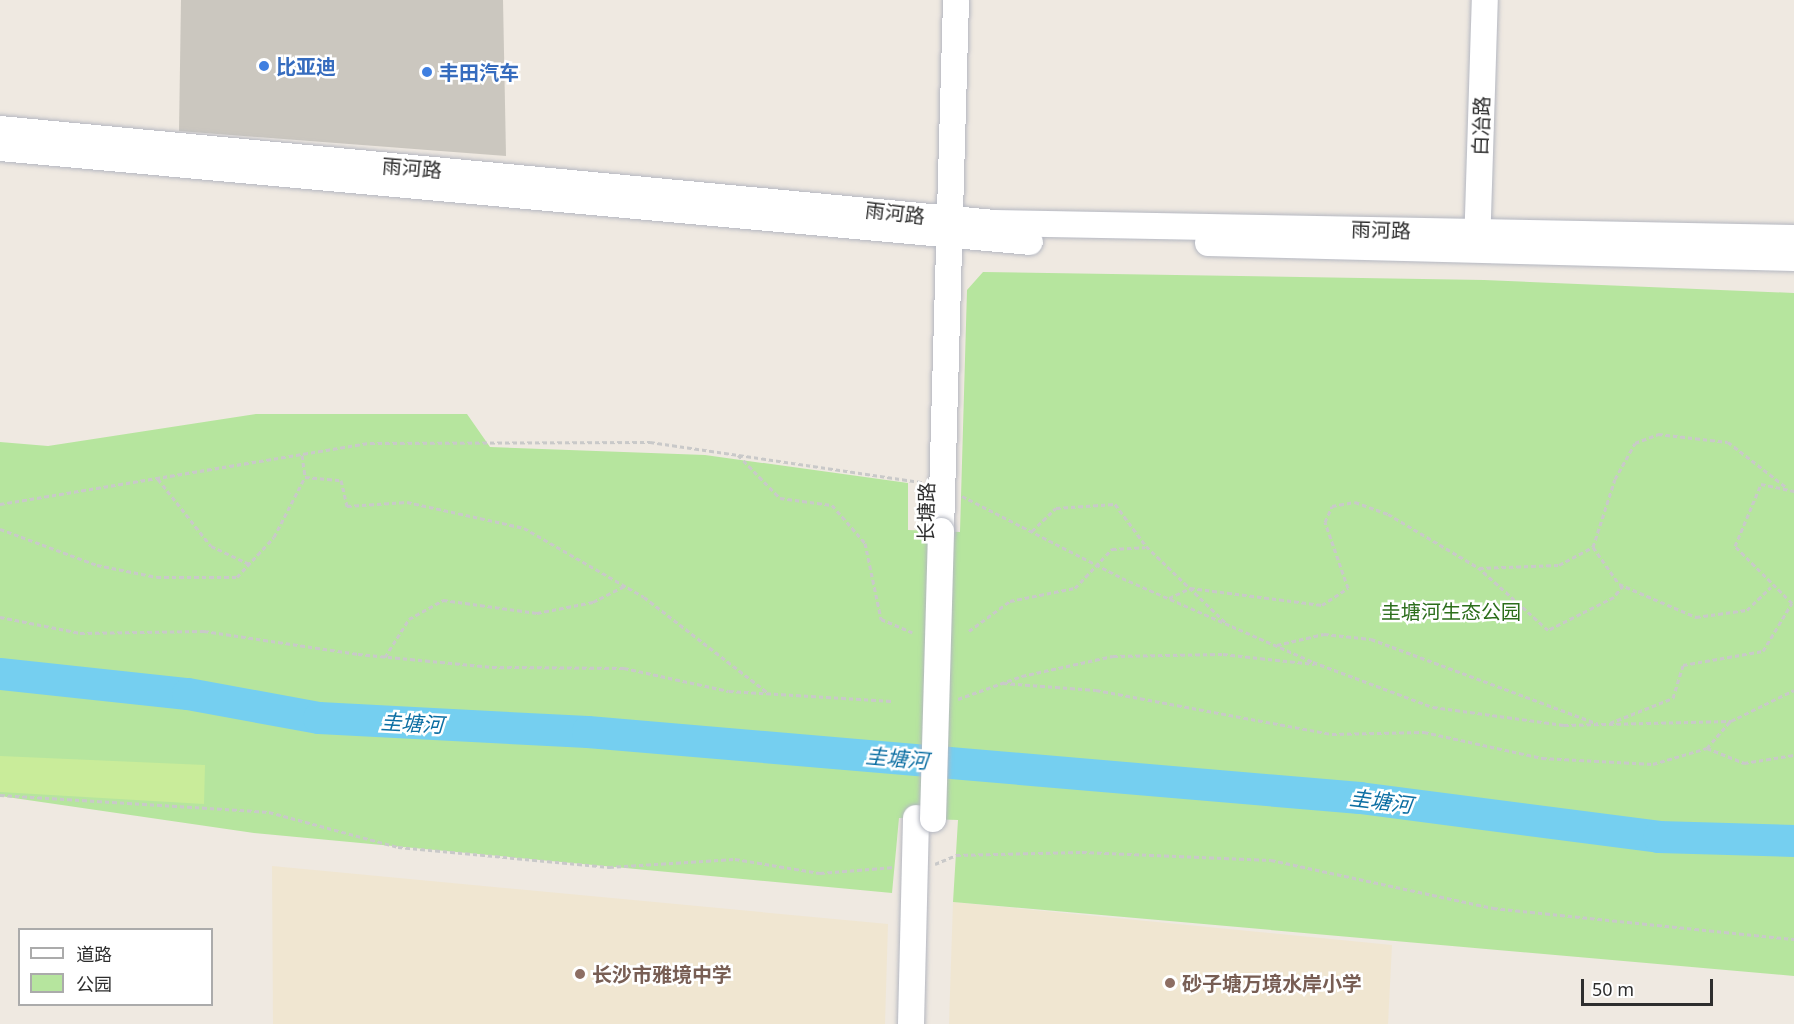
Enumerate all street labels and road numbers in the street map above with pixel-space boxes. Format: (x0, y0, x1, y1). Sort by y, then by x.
street label: 白冶路 (1468, 96, 1494, 156)
street label: 雨河路 (381, 153, 443, 183)
street label: 雨河路 (864, 197, 926, 229)
street label: 雨河路 (1351, 217, 1411, 243)
street label: 长塘路 (913, 482, 939, 542)

